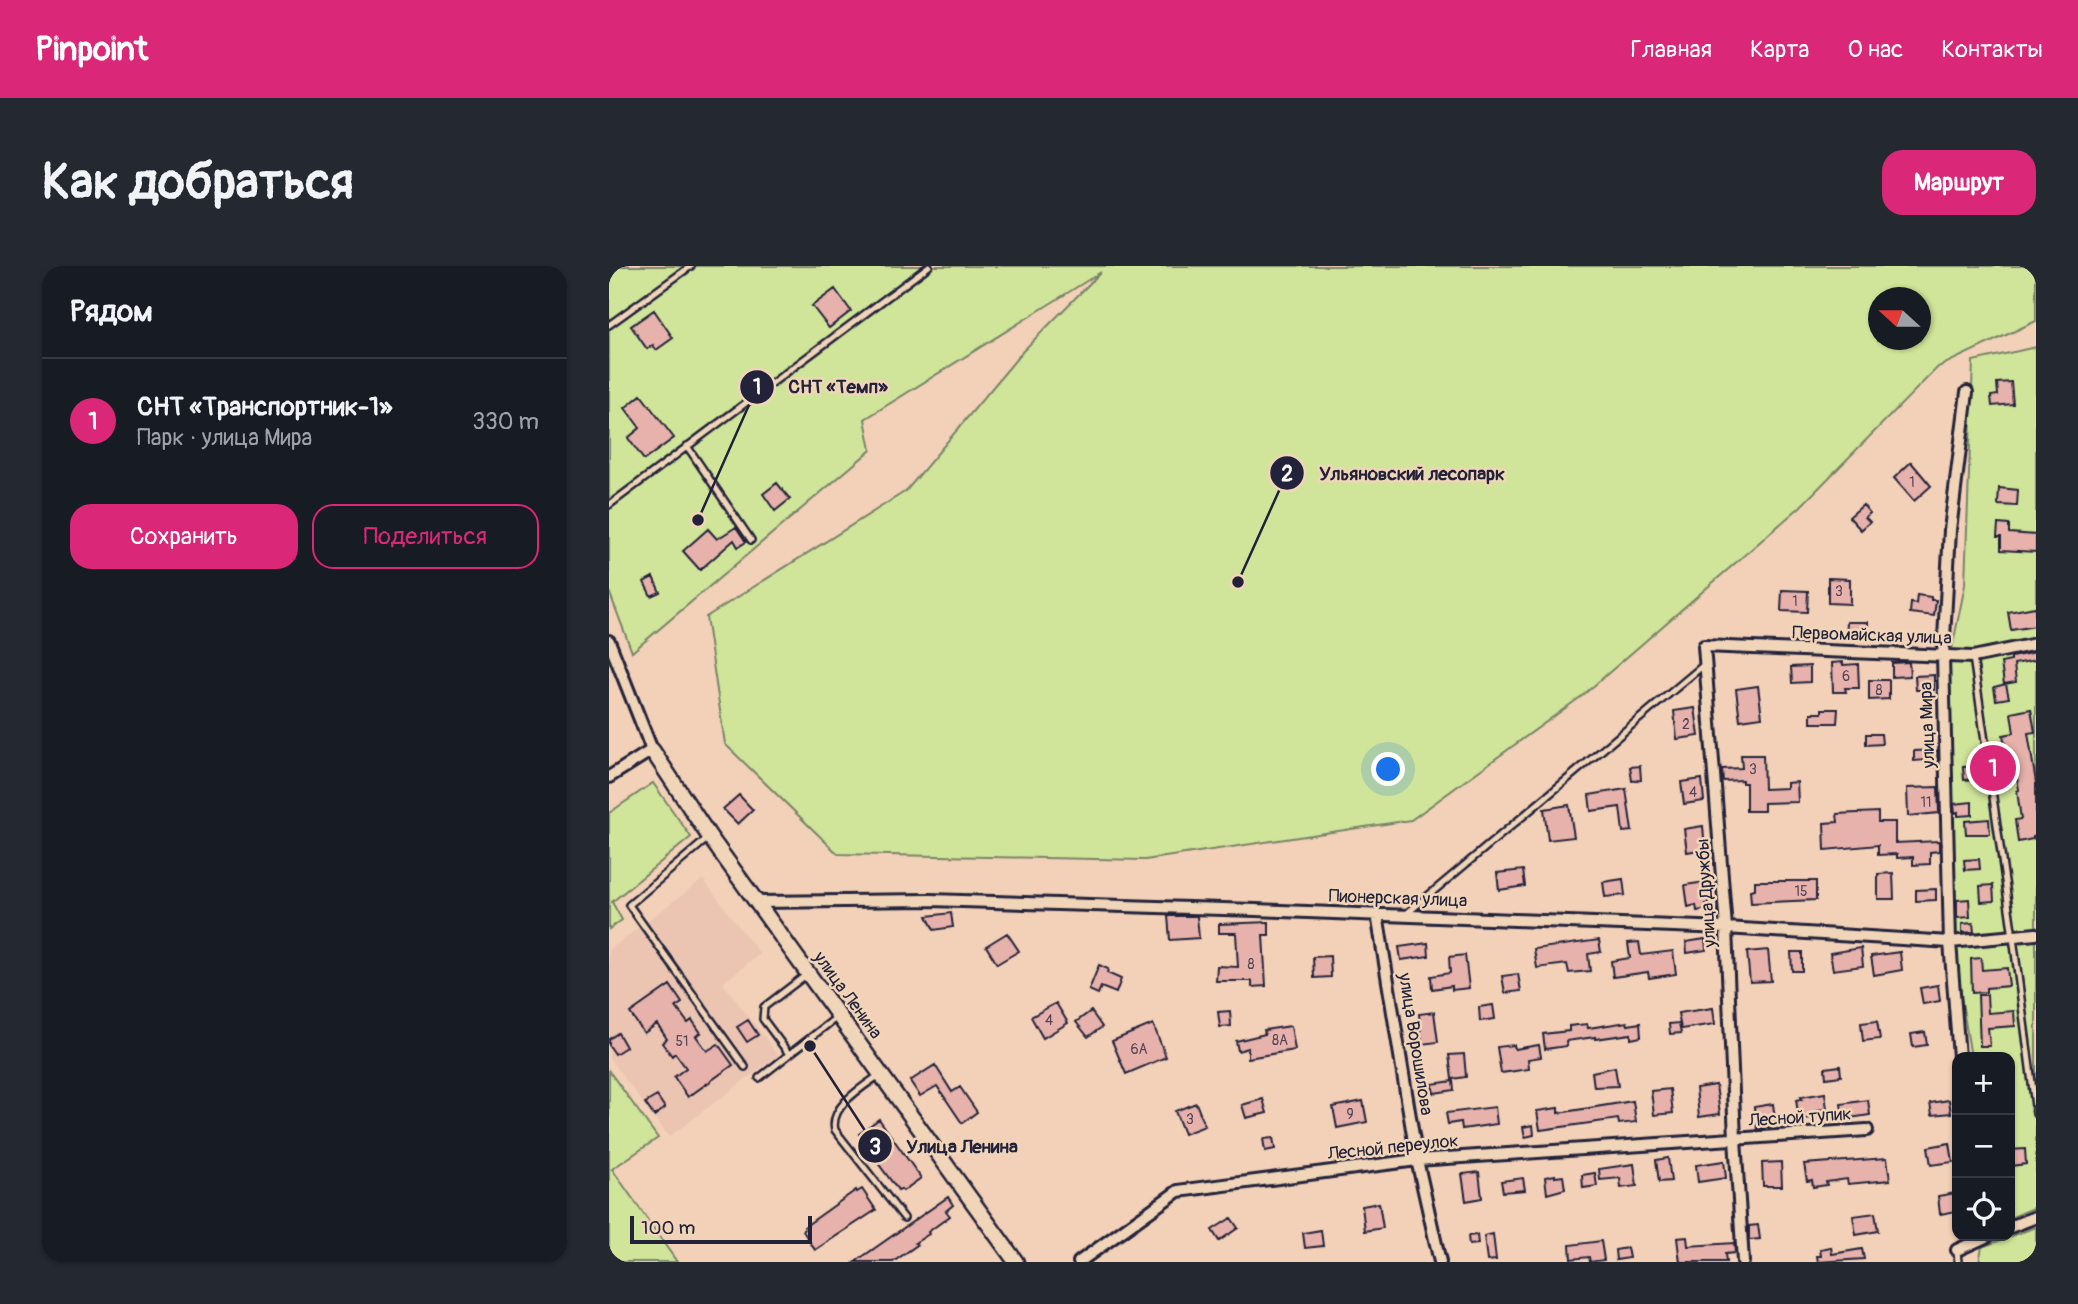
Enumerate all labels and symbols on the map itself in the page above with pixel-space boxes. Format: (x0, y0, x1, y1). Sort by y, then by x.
north arrow (1868, 287, 1931, 350)
callout: СНТ «Темп» (739, 367, 902, 407)
text: 1 (753, 374, 761, 401)
text: СНТ «Темп» (788, 375, 888, 399)
callout: Ульяновский лесопарк (1270, 453, 1519, 493)
text: 2 (1281, 461, 1293, 488)
text: Ульяновский лесопарк (1319, 462, 1505, 486)
house number: 1 (1909, 474, 1915, 491)
house number: 3 (1835, 583, 1843, 600)
house number: 1 (1792, 593, 1798, 610)
street label: Первомайская улица (1792, 621, 1952, 650)
house number: 6 (1842, 668, 1850, 685)
street label: улица Мира (1914, 681, 1941, 770)
house number: 8 (1875, 682, 1883, 699)
house number: 2 (1682, 716, 1690, 733)
pin: 1 (1970, 742, 2016, 794)
your location (1371, 752, 1405, 786)
house number: 3 (1749, 761, 1757, 778)
house number: 4 (1689, 784, 1697, 801)
house number: 11 (1921, 794, 1931, 811)
street label: улица Дружбы (1691, 838, 1722, 949)
house number: 15 (1794, 883, 1808, 900)
street label: Пионерская улица (1328, 885, 1468, 912)
street label: улица Ленина (808, 946, 887, 1044)
house number: 8 (1247, 956, 1255, 973)
street label: улица Ворошилова (1393, 970, 1438, 1117)
house number: 4 (1045, 1012, 1053, 1029)
house number: 8А (1272, 1032, 1288, 1049)
house number: 51 (675, 1033, 689, 1050)
house number: 6А (1130, 1041, 1148, 1058)
street label: Лесной тупик (1747, 1102, 1852, 1133)
house number: 9 (1346, 1106, 1354, 1123)
house number: 3 (1186, 1111, 1194, 1128)
callout: Улица Ленина (857, 1126, 1032, 1166)
street label: Лесной переулок (1325, 1129, 1460, 1166)
text: 3 (869, 1134, 881, 1161)
text: Улица Ленина (906, 1135, 1018, 1159)
scale bar (630, 1213, 812, 1245)

